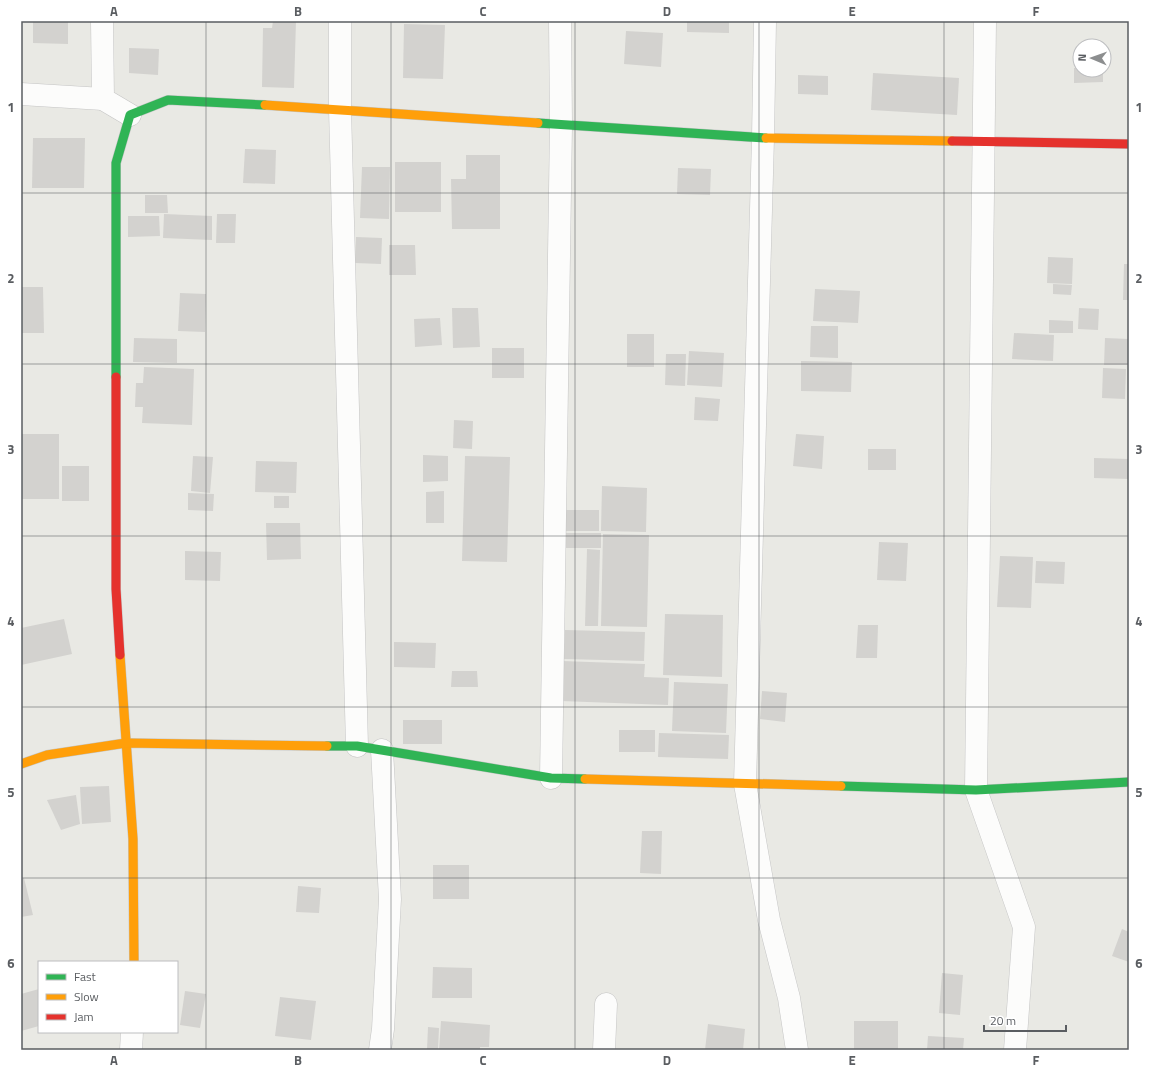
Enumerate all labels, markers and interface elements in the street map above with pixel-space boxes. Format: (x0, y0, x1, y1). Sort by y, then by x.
text: A (110, 1, 118, 21)
text: B (294, 1, 302, 21)
text: C (479, 1, 487, 21)
text: D (663, 1, 671, 21)
text: E (848, 1, 856, 21)
text: F (1033, 1, 1040, 21)
north arrow (1072, 38, 1112, 78)
text: N (1074, 54, 1090, 62)
text: 1 (7, 97, 15, 117)
text: 1 (1135, 97, 1143, 117)
text: 2 (7, 268, 15, 288)
text: 2 (1135, 268, 1143, 288)
text: 3 (7, 439, 15, 459)
text: 3 (1135, 439, 1143, 459)
text: 4 (7, 611, 15, 631)
text: 4 (1135, 611, 1143, 631)
text: 5 (7, 782, 15, 802)
text: 5 (1135, 782, 1143, 802)
text: 6 (7, 953, 15, 973)
text: 6 (1135, 953, 1143, 973)
legend (38, 961, 178, 1033)
text: Fast (74, 967, 97, 986)
text: Slow (74, 987, 99, 1006)
text: Jam (74, 1007, 94, 1026)
scale bar (984, 1007, 1066, 1033)
text: 20 m (990, 1011, 1016, 1030)
text: A (110, 1050, 118, 1070)
text: B (294, 1050, 302, 1070)
text: C (479, 1050, 487, 1070)
text: D (663, 1050, 671, 1070)
text: E (848, 1050, 856, 1070)
text: F (1033, 1050, 1040, 1070)

